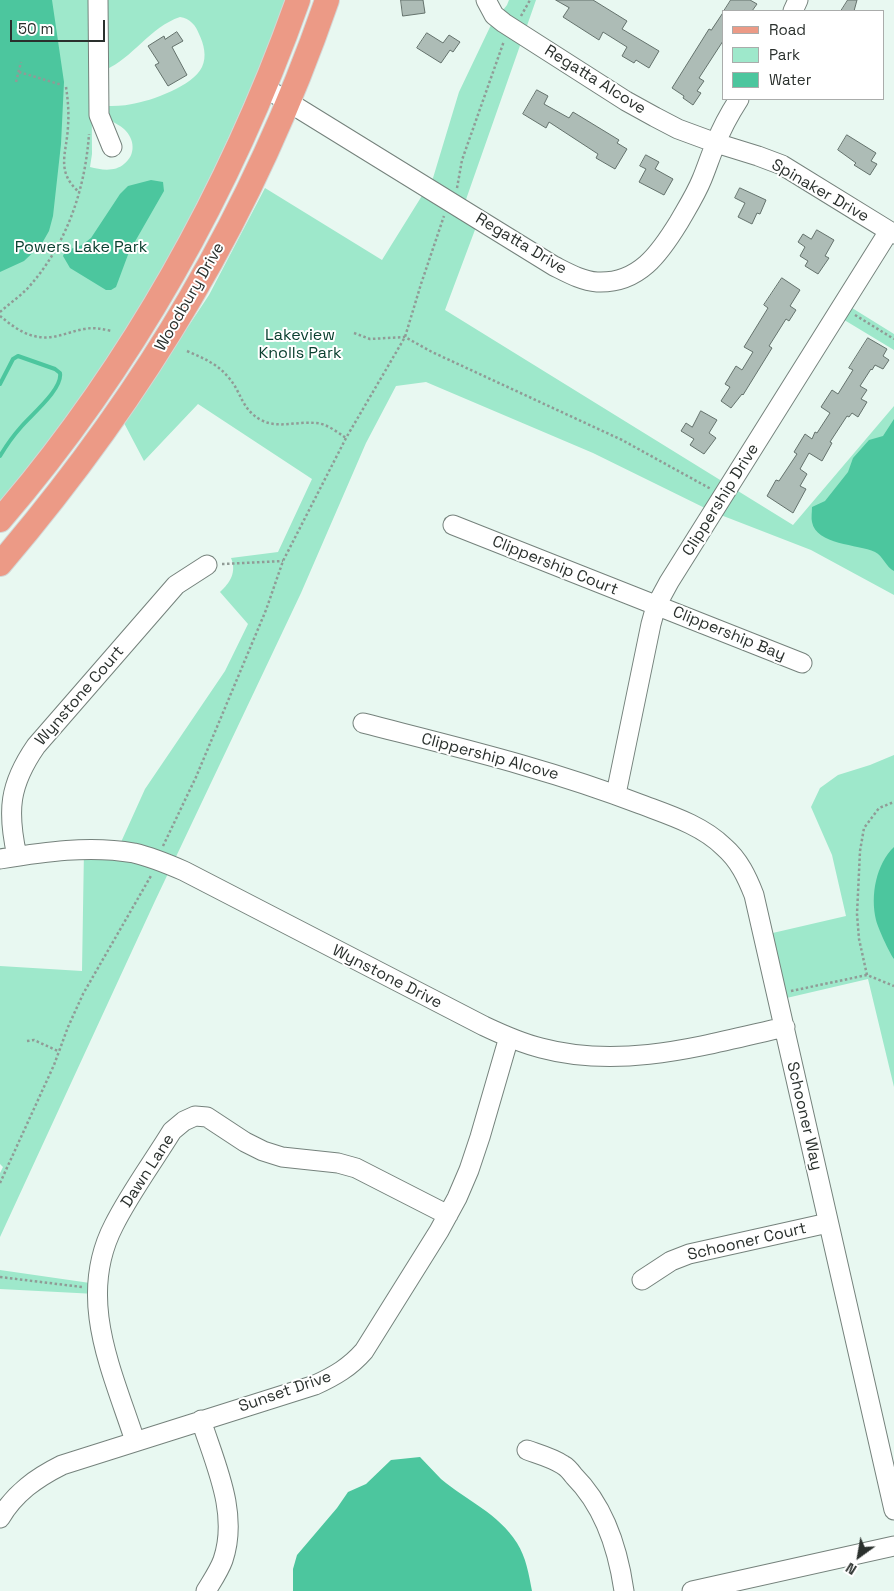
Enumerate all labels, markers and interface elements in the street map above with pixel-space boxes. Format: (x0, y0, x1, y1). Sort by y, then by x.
scale bar (12, 10, 108, 42)
legend (722, 10, 884, 100)
text: 50 m (18, 19, 53, 38)
text: Road (769, 20, 806, 39)
street label: Regatta Alcove (541, 41, 649, 119)
text: Park (769, 45, 800, 64)
text: Water (769, 70, 811, 89)
street label: Spinaker Drive (768, 155, 872, 227)
street label: Regatta Drive (472, 209, 570, 279)
park label: Powers Lake Park (15, 238, 147, 258)
street label: Woodbury Drive (151, 239, 229, 355)
park label: Lakeview Knolls Park (258, 326, 342, 364)
street label: Clippership Drive (679, 440, 763, 560)
street label: Clippership Court (489, 532, 621, 600)
street label: Clippership Bay (670, 603, 788, 665)
street label: Wynstone Court (32, 642, 128, 750)
street label: Clippership Alcove (419, 729, 561, 785)
street label: Wynstone Drive (329, 941, 445, 1013)
street label: Schooner Way (782, 1060, 826, 1172)
street label: Dawn Lane (117, 1131, 179, 1211)
street label: Schooner Court (686, 1219, 808, 1265)
street label: Sunset Drive (236, 1367, 334, 1417)
north arrow (834, 1531, 884, 1581)
text: N (842, 1559, 860, 1579)

